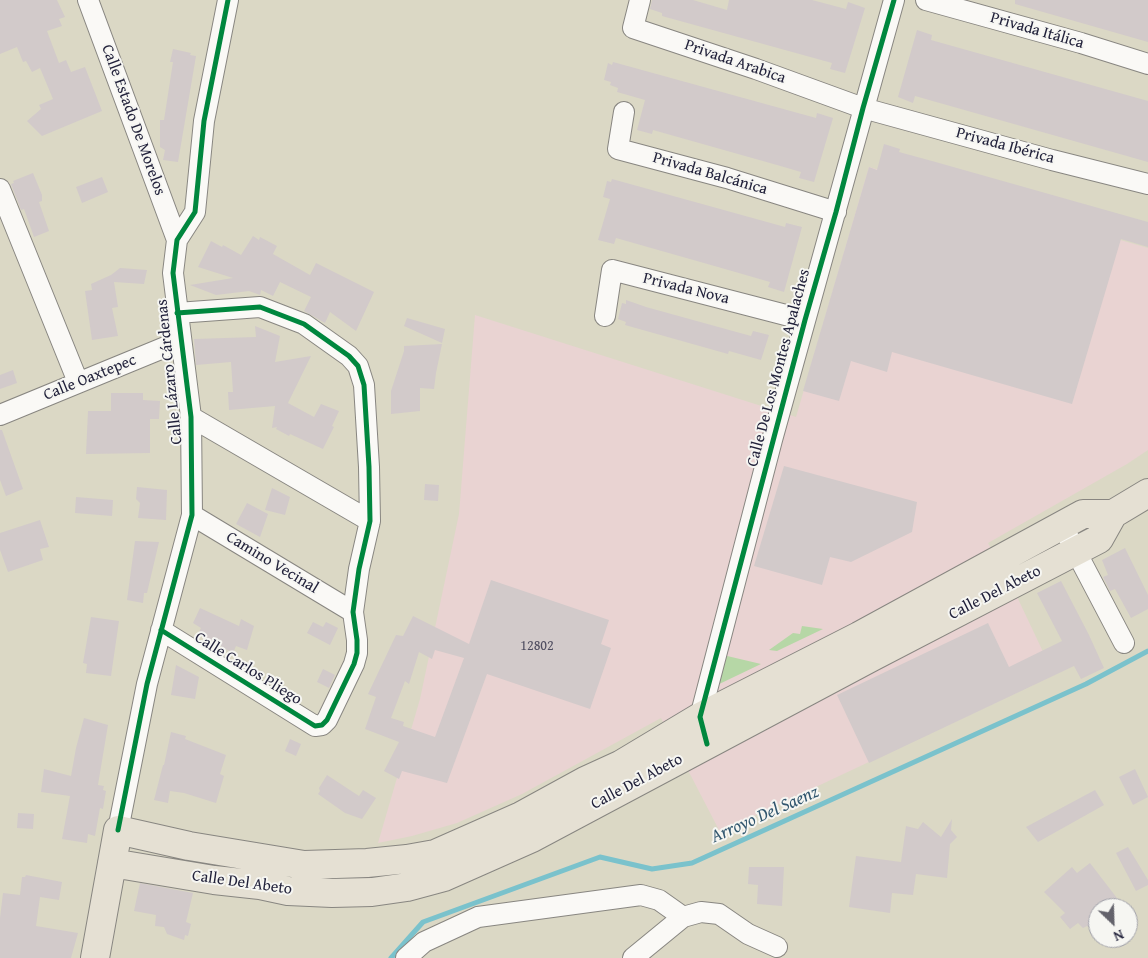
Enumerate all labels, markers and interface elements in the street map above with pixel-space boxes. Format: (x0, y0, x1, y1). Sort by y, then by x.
street label: Privada Itálica (988, 9, 1086, 53)
street label: Privada Arabica (682, 36, 788, 88)
street label: Calle Estado De Morelos (97, 42, 169, 198)
street label: Privada Ibérica (954, 124, 1056, 168)
street label: Privada Balcánica (650, 148, 770, 200)
street label: Calle De Los Montes Apalaches (743, 267, 815, 469)
street label: Privada Nova (641, 269, 731, 309)
street label: Calle Lázaro Cárdenas (153, 298, 187, 446)
street label: Calle Oaxtepec (41, 351, 139, 405)
street label: Camino Vecinal (222, 528, 322, 598)
street label: Calle Del Abeto (946, 562, 1044, 624)
street label: Calle Carlos Pliego (191, 628, 305, 710)
house number: 12802 (520, 638, 554, 654)
street label: Calle Del Abeto (588, 750, 686, 814)
water label: Arroyo Del Saenz (708, 782, 822, 848)
street label: Calle Del Abeto (191, 866, 293, 900)
north arrow (1088, 898, 1138, 948)
text: N (1110, 925, 1127, 947)

